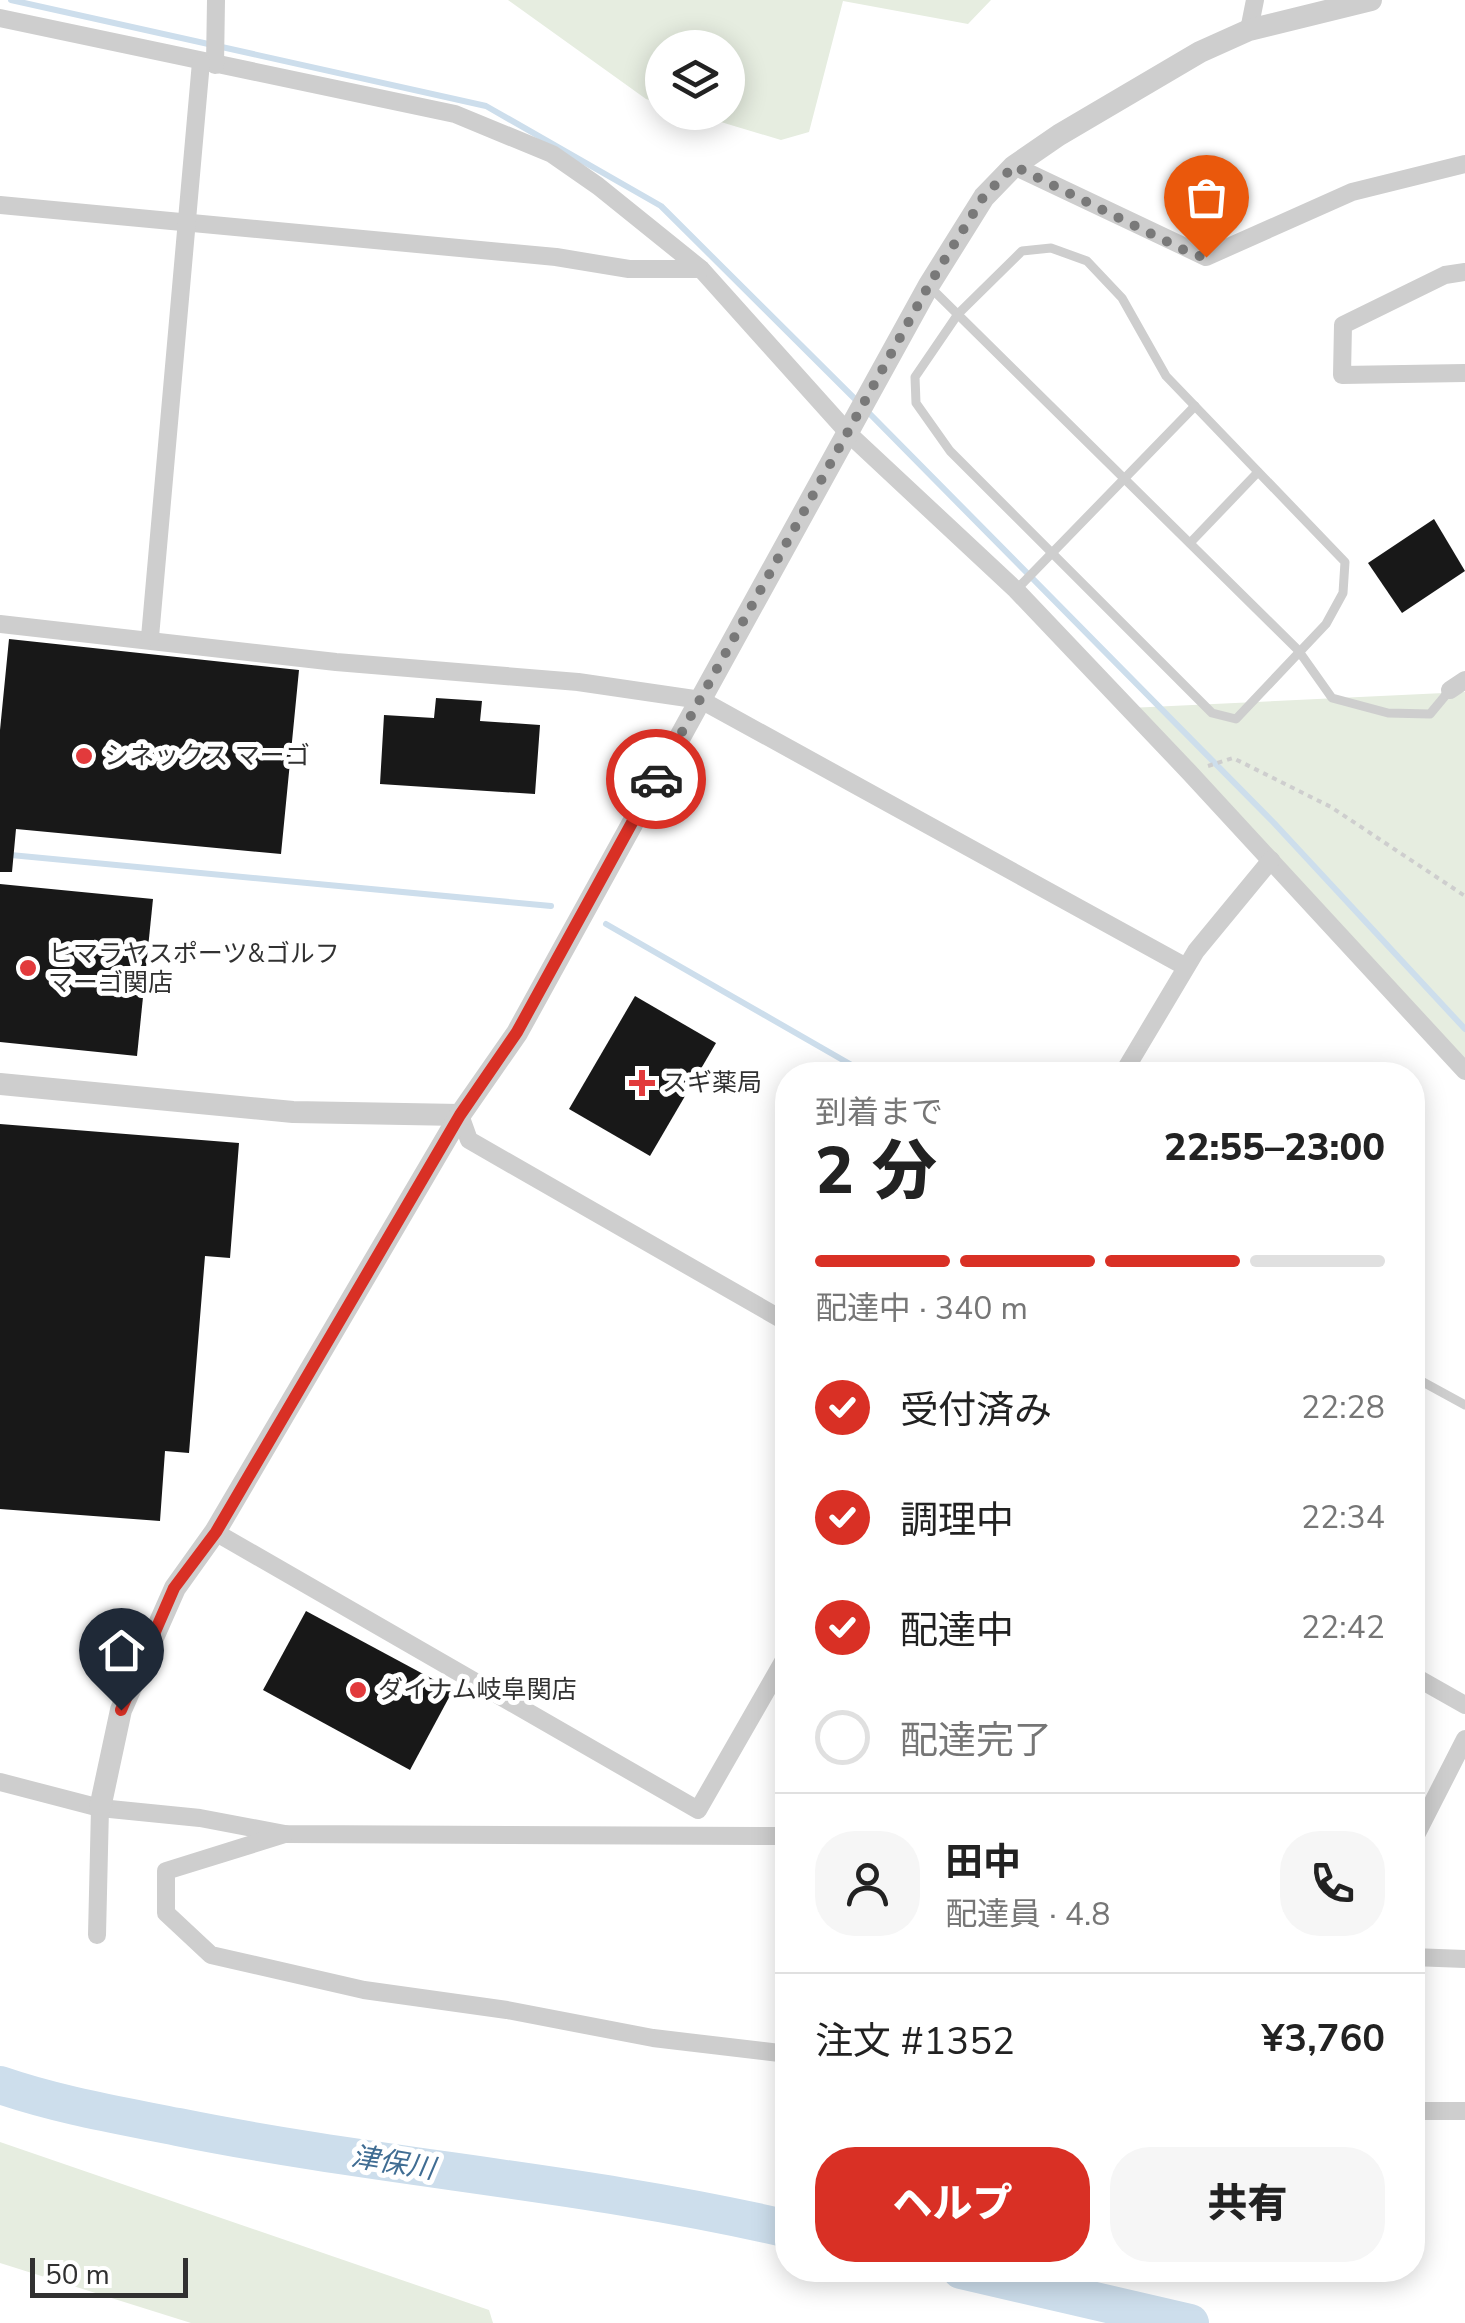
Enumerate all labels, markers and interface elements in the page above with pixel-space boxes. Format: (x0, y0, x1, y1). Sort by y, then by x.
map controls (645, 30, 745, 130)
button: layers (645, 30, 745, 130)
pin (1164, 155, 1249, 258)
icon: bag (1179, 170, 1234, 225)
courier (606, 729, 706, 829)
place label: シネックス マーゴ (104, 739, 310, 773)
marker: シネックス マーゴ (73, 745, 95, 767)
icon: car (629, 752, 684, 807)
place label: ヒマラヤスポーツ&ゴルフ マーゴ関店 (48, 937, 340, 1000)
marker: ヒマラヤスポーツ&ゴルフ マーゴ関店 (17, 957, 39, 979)
place label: スギ薬局 (662, 1066, 762, 1100)
marker: スギ薬局 (631, 1072, 653, 1094)
text: 到着まで (815, 1091, 943, 1134)
text: 22:55–23:00 (1164, 1122, 1385, 1173)
text: 2 分 (815, 1127, 937, 1216)
text: 配達中 · 340 m (815, 1287, 1028, 1330)
icon: check (815, 1380, 870, 1435)
text: 受付済み (900, 1385, 1052, 1436)
text: 22:28 (1301, 1386, 1385, 1429)
icon: check (815, 1490, 870, 1545)
text: 調理中 (900, 1495, 1014, 1546)
text: 22:34 (1301, 1496, 1385, 1539)
icon: check (815, 1600, 870, 1655)
text: 配達中 (900, 1605, 1014, 1656)
text: 22:42 (1301, 1606, 1385, 1649)
pin (79, 1608, 164, 1711)
icon: home (94, 1623, 149, 1678)
place label: ダイナム岐阜関店 (378, 1673, 577, 1707)
marker: ダイナム岐阜関店 (347, 1679, 369, 1701)
text: 配達完了 (900, 1715, 1052, 1766)
button: person (815, 1831, 920, 1936)
button: phone (1280, 1831, 1385, 1936)
text: 田中 (945, 1837, 1021, 1888)
text: 配達員 · 4.8 (945, 1893, 1110, 1936)
text: ¥3,760 (1262, 2013, 1385, 2064)
text: 注文 #1352 (815, 2016, 1015, 2067)
water label: 津保川 (349, 2138, 440, 2189)
button: ヘルプ (815, 2147, 1090, 2262)
button: 共有 (1110, 2147, 1385, 2262)
scale bar (30, 2253, 188, 2298)
text: 50 m (45, 2256, 110, 2294)

